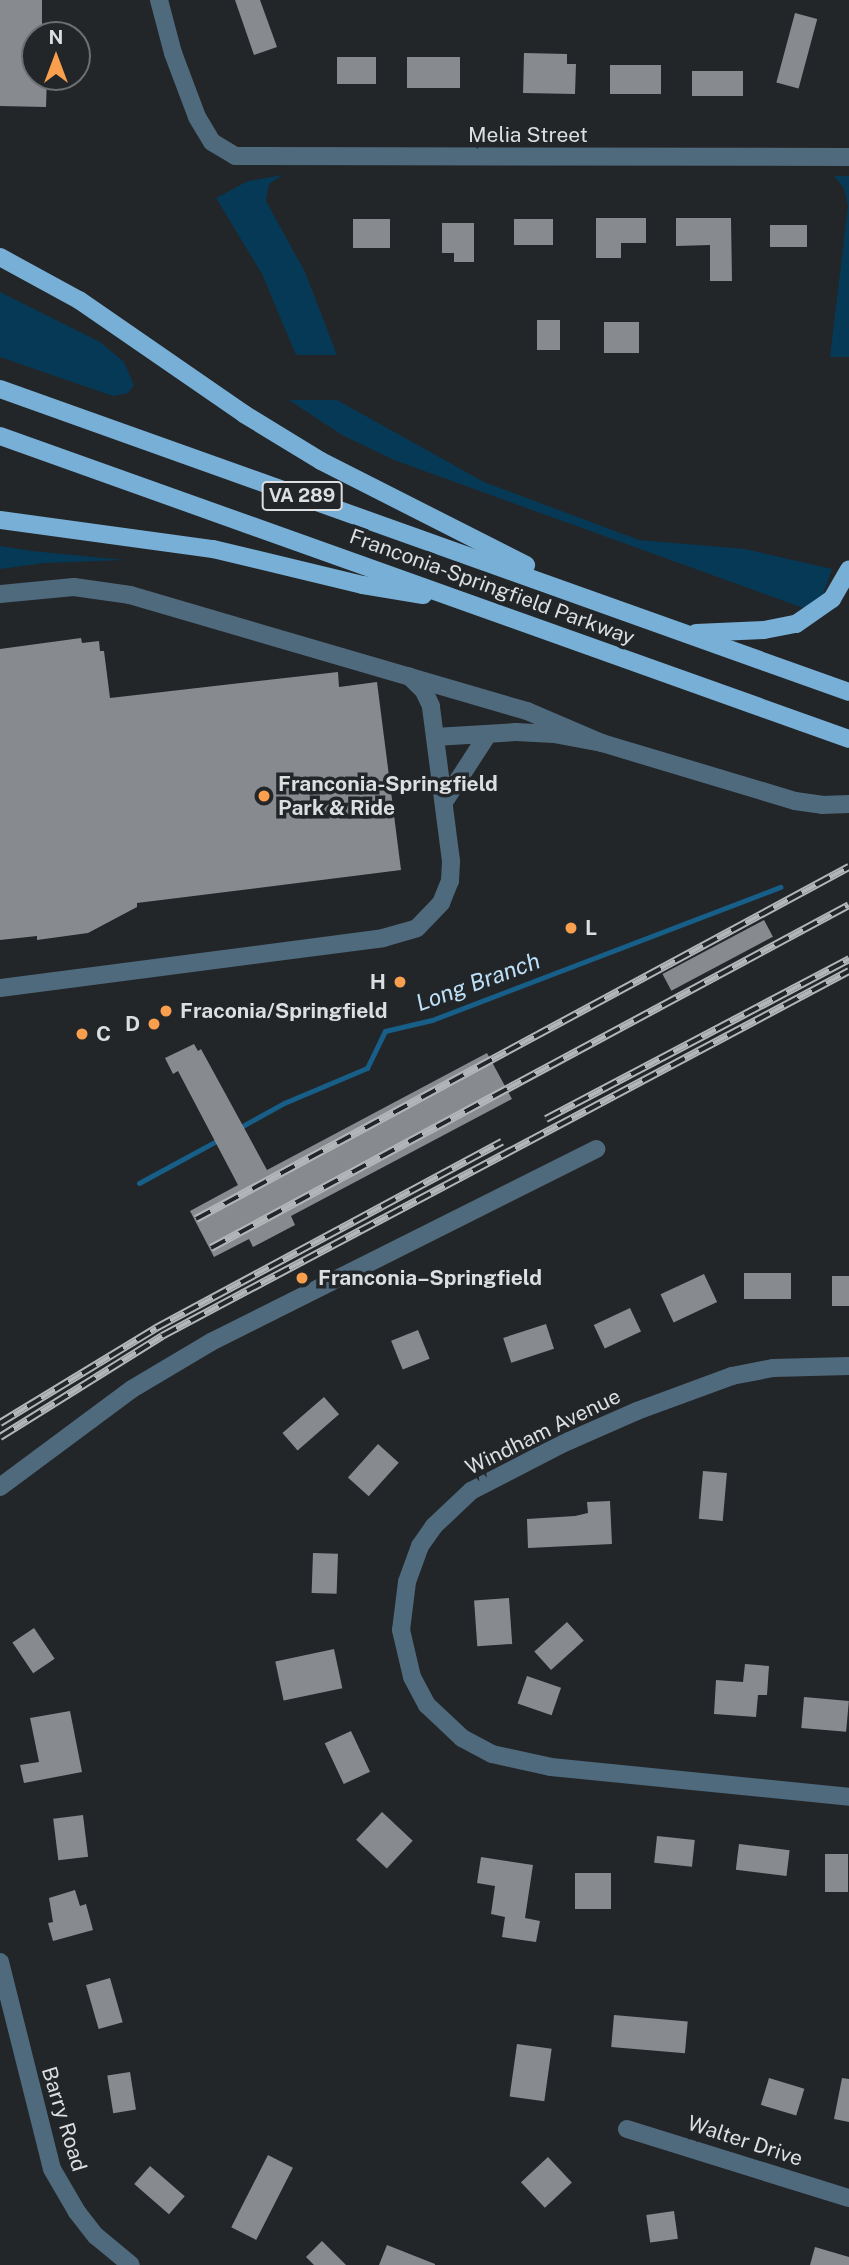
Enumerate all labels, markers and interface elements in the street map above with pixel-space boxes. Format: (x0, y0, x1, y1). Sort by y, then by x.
north arrow (21, 21, 91, 91)
text: N (49, 26, 63, 48)
street label: Melia Street (468, 122, 588, 148)
road number: VA 289 (260, 481, 344, 512)
street label: Franconia-Springfield Parkway (346, 524, 638, 650)
place label: Franconia-Springfield Park & Ride (278, 771, 498, 821)
marker: Franconia-Springfield Park & Ride (256, 788, 272, 804)
place label: L (585, 915, 597, 941)
marker: L (563, 920, 579, 936)
water label: Long Branch (412, 947, 544, 1017)
place label: H (370, 969, 386, 995)
marker: H (392, 974, 408, 990)
place label: Fraconia/Springfield (180, 998, 387, 1024)
marker: Fraconia/Springfield (158, 1003, 174, 1019)
place label: D (125, 1011, 140, 1037)
marker: D (146, 1016, 162, 1032)
place label: C (96, 1021, 111, 1047)
marker: C (74, 1026, 90, 1042)
place label: Franconia–Springfield (318, 1265, 542, 1291)
marker: Franconia–Springfield (292, 1268, 312, 1288)
street label: Windham Avenue (461, 1384, 625, 1480)
street label: Barry Road (36, 2063, 92, 2175)
street label: Walter Drive (684, 2111, 806, 2171)

